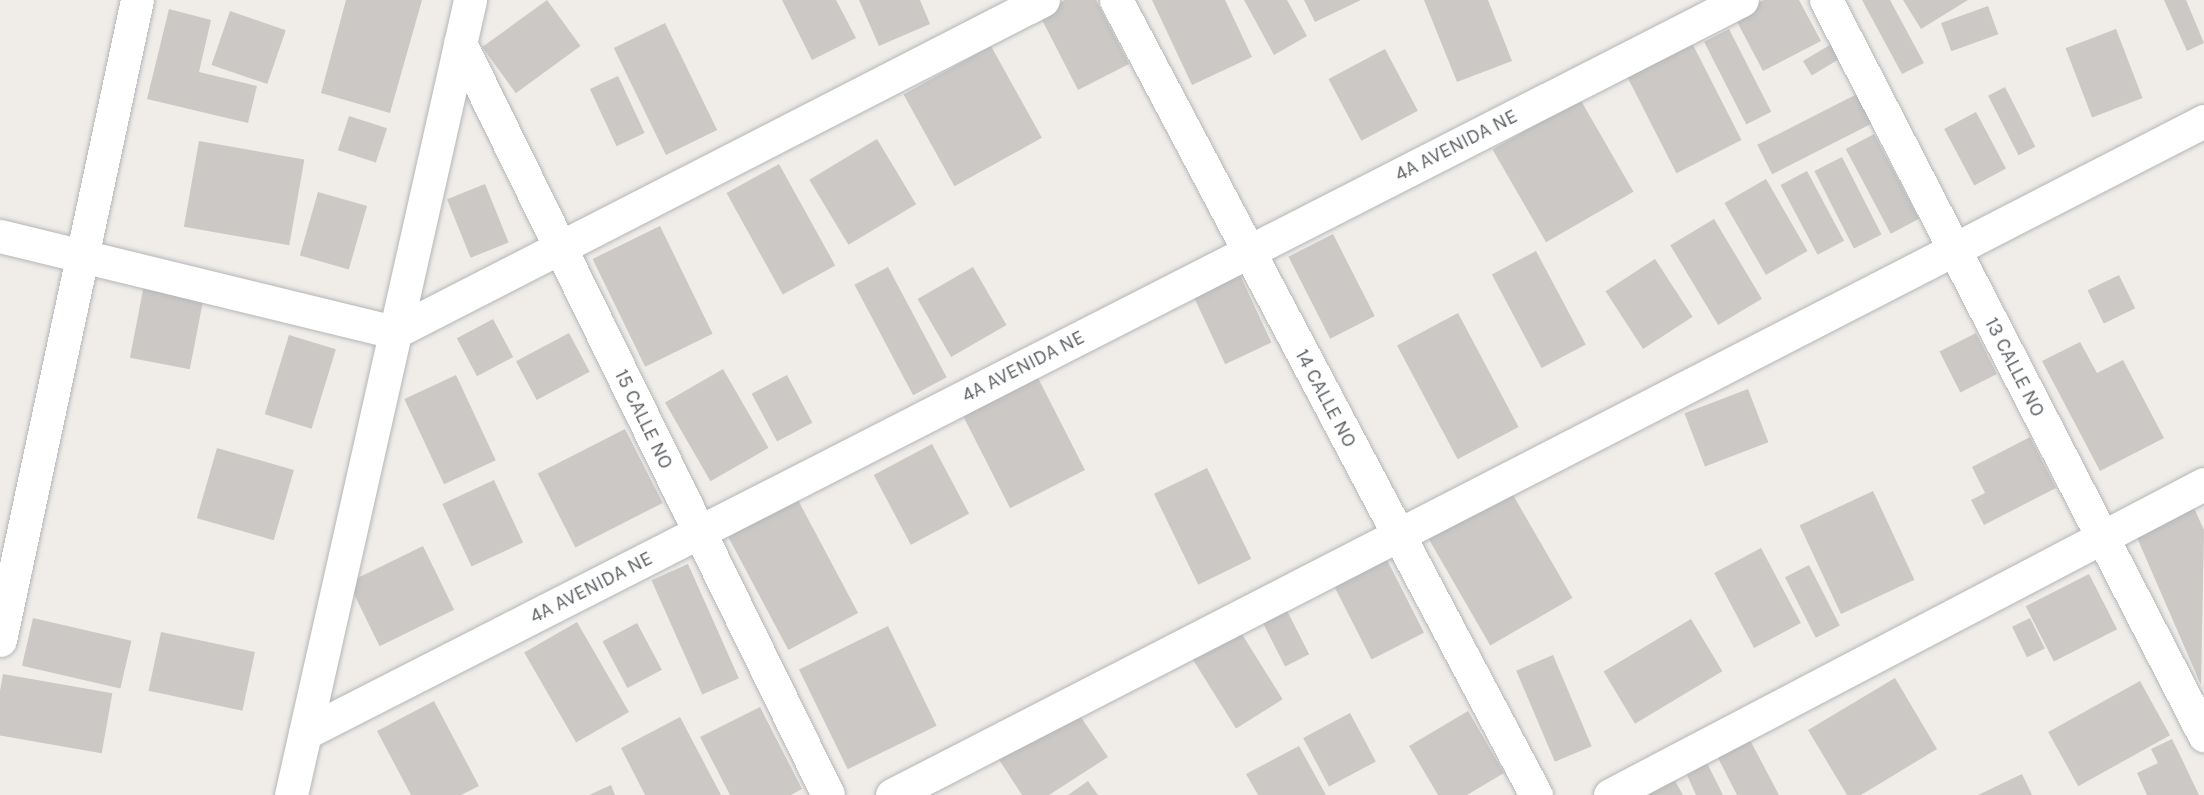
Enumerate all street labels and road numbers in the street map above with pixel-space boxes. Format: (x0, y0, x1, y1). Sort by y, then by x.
street label: 4A AVENIDA NE (1391, 104, 1521, 186)
street label: 13 CALLE NO (1980, 313, 2050, 421)
street label: 4A AVENIDA NE (958, 325, 1088, 407)
street label: 14 CALLE NO (1290, 345, 1362, 451)
street label: 15 CALLE NO (610, 365, 678, 473)
street label: 4A AVENIDA NE (526, 546, 656, 628)

